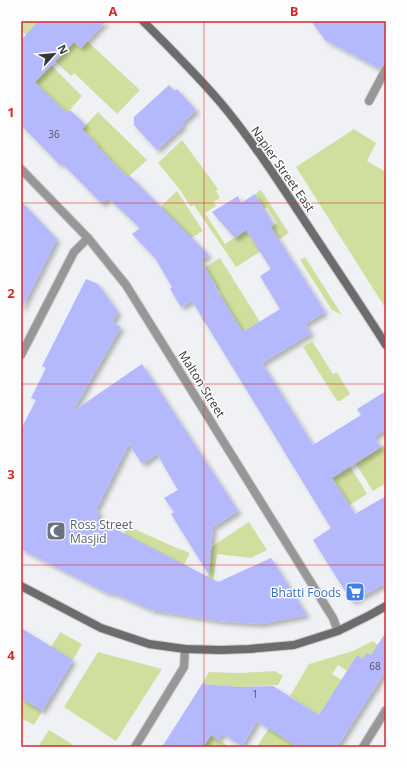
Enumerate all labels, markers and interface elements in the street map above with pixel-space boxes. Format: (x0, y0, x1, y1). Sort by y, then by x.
text: A (109, 2, 118, 20)
text: B (290, 2, 299, 20)
north arrow (34, 34, 74, 74)
text: N (55, 42, 72, 57)
text: 1 (7, 103, 15, 121)
street label: Napier Street East (247, 123, 319, 215)
house number: 36 (48, 127, 60, 141)
text: 2 (7, 284, 15, 302)
street label: Malton Street (175, 347, 229, 421)
text: 3 (7, 465, 15, 483)
place label: Ross Street Masjid (70, 516, 133, 547)
mosque icon: Ross Street Masjid (45, 520, 67, 542)
supermarket icon: Bhatti Foods (344, 581, 366, 603)
place label: Bhatti Foods (271, 584, 341, 601)
text: 4 (7, 646, 15, 664)
house number: 68 (369, 659, 381, 673)
house number: 1 (252, 687, 258, 701)

